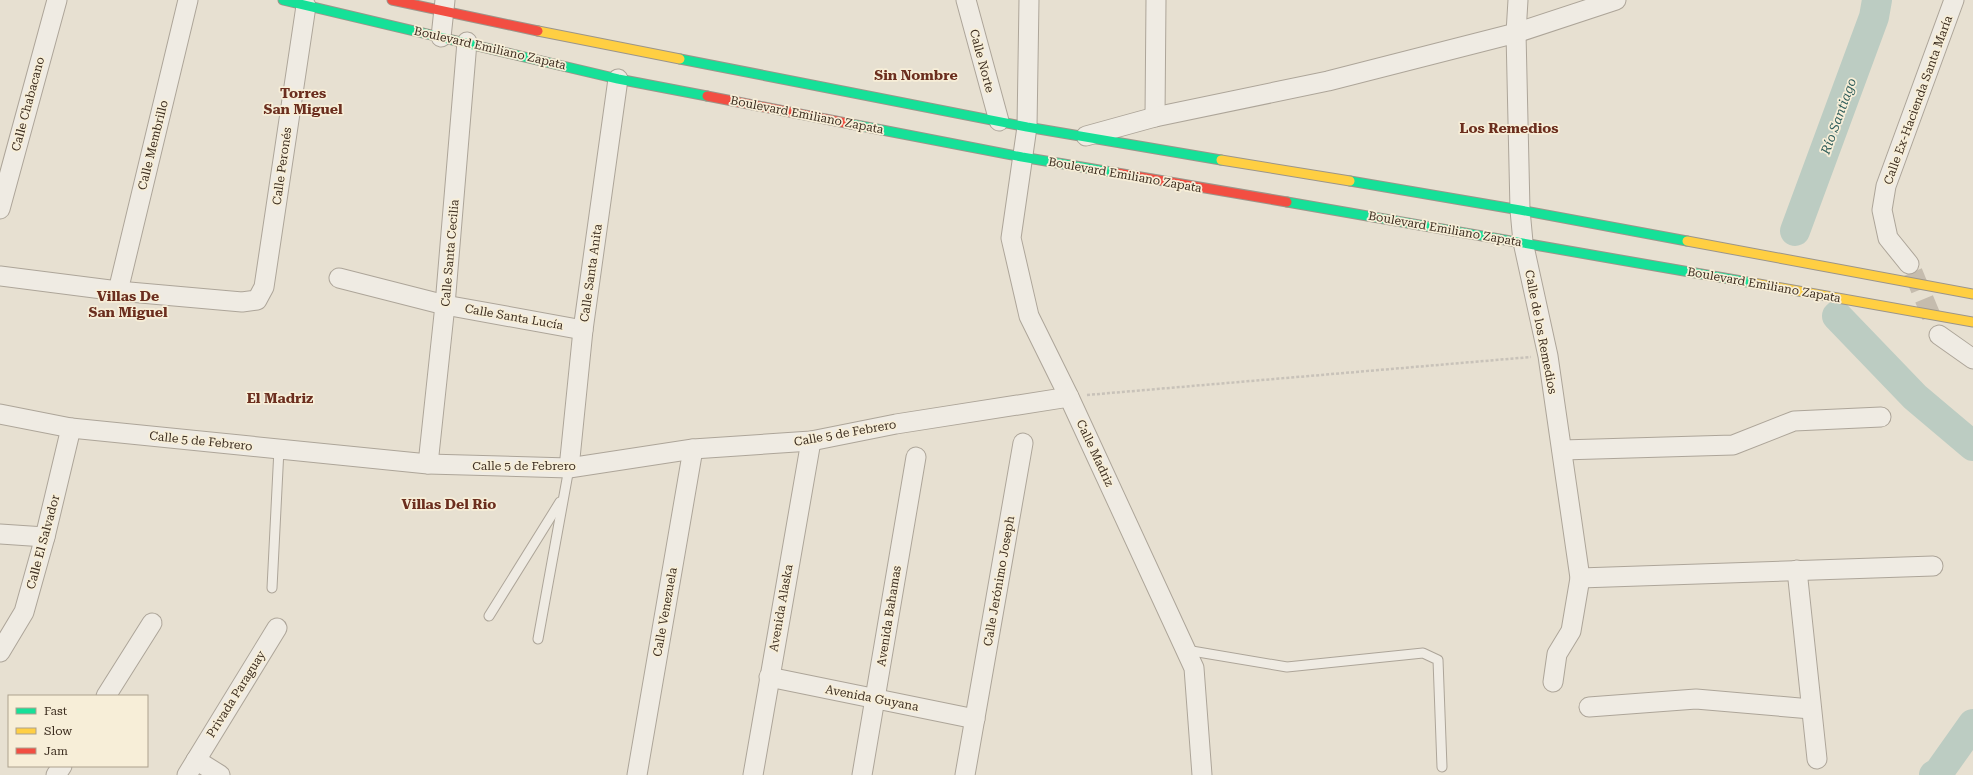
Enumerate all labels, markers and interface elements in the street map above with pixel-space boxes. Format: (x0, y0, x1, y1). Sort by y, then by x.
street label: Calle Ex-Hacienda Santa María (1881, 13, 1955, 186)
street label: Boulevard Emiliano Zapata (413, 24, 568, 72)
street label: Calle Norte (967, 28, 997, 95)
street label: Calle Chabacano (9, 55, 47, 153)
district label: Sin Nombre (874, 67, 958, 83)
water label: Río Santiago (1817, 76, 1859, 157)
district label: Torres San Miguel (263, 85, 343, 117)
street label: Boulevard Emiliano Zapata (729, 93, 885, 137)
street label: Calle Membrillo (135, 99, 171, 191)
district label: Los Remedios (1459, 120, 1559, 136)
street label: Calle Peronés (270, 126, 294, 206)
street label: Boulevard Emiliano Zapata (1047, 155, 1203, 195)
street label: Calle Santa Cecilia (438, 198, 462, 307)
street label: Boulevard Emiliano Zapata (1367, 209, 1523, 249)
street label: Calle Santa Anita (577, 223, 605, 323)
street label: Boulevard Emiliano Zapata (1686, 265, 1842, 305)
street label: Calle de los Remedios (1522, 269, 1560, 396)
district label: Villas De San Miguel (88, 288, 168, 320)
street label: Calle Santa Lucía (464, 301, 565, 333)
district label: El Madriz (247, 390, 313, 406)
street label: Calle 5 de Febrero (793, 417, 897, 449)
street label: Calle Madriz (1073, 417, 1117, 489)
street label: Calle 5 de Febrero (149, 429, 253, 453)
street label: Calle 5 de Febrero (472, 459, 576, 473)
street label: Calle El Salvador (24, 493, 62, 591)
district label: Villas Del Rio (402, 496, 496, 512)
street label: Calle Jerónimo Joseph (981, 514, 1017, 647)
street label: Avenida Alaska (766, 563, 796, 653)
street label: Avenida Bahamas (874, 564, 904, 667)
street label: Calle Venezuela (650, 566, 680, 658)
street label: Privada Paraguay (204, 647, 269, 740)
street label: Avenida Guyana (824, 682, 920, 714)
legend (8, 695, 148, 767)
text: Fast (44, 704, 68, 718)
text: Slow (44, 724, 72, 738)
text: Jam (44, 744, 68, 758)

